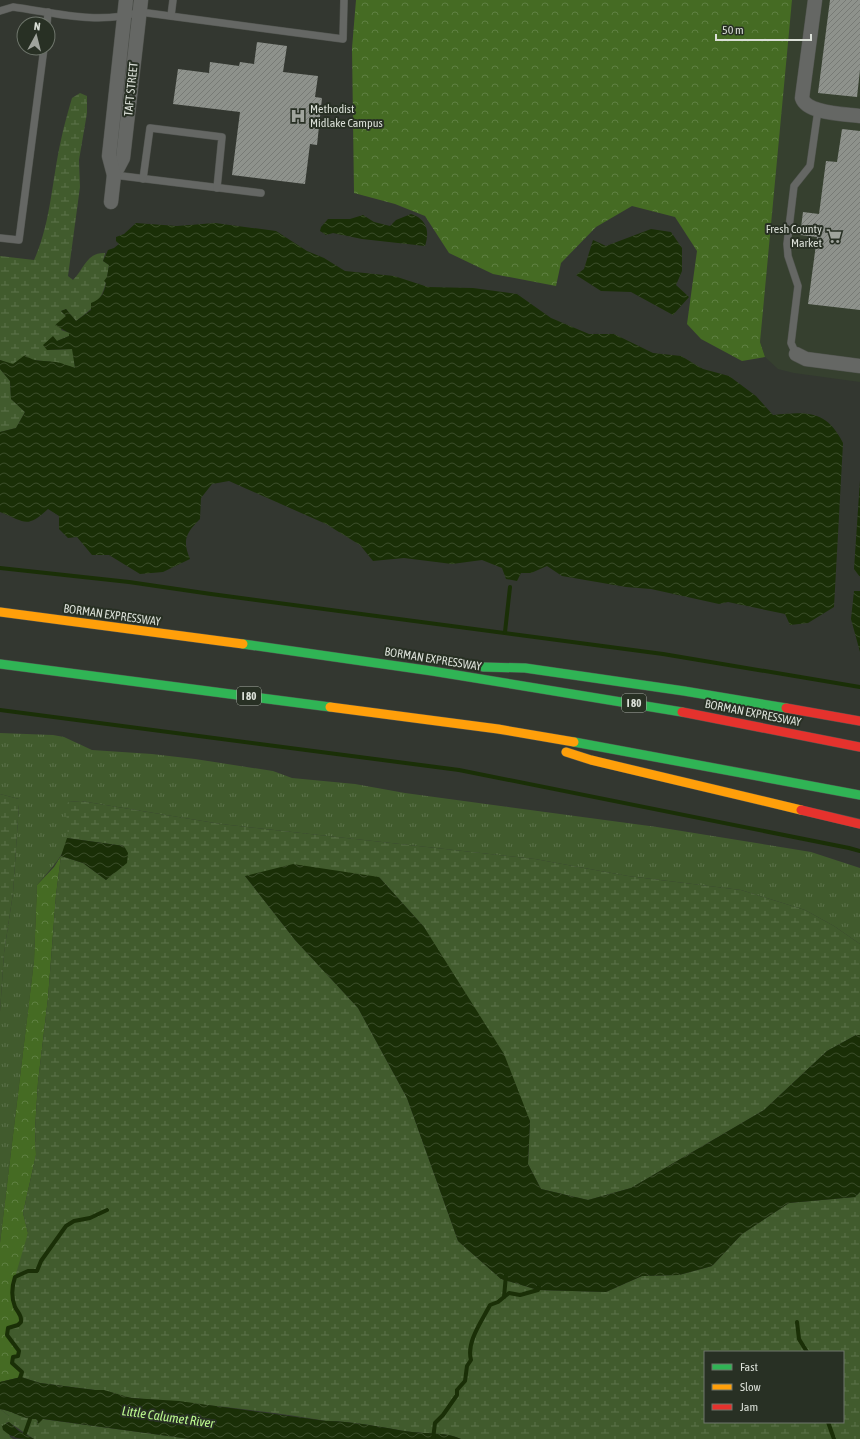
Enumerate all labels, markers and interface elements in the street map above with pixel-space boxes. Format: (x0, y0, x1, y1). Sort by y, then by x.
north arrow (16, 16, 56, 56)
scale bar (716, 16, 811, 42)
text: N (33, 20, 41, 32)
text: 50 m (722, 23, 744, 37)
street label: TAFT STREET (121, 61, 141, 117)
place label: Methodist Midlake Campus (310, 102, 383, 130)
hospital icon: Methodist Midlake Campus (289, 107, 307, 125)
place label: Fresh County Market (766, 222, 823, 250)
supermarket icon: Fresh County Market (825, 227, 843, 245)
street label: BORMAN EXPRESSWAY (62, 601, 162, 629)
street label: BORMAN EXPRESSWAY (384, 644, 483, 674)
road number: I 80 (237, 687, 261, 705)
road number: I 80 (622, 694, 646, 712)
street label: BORMAN EXPRESSWAY (704, 697, 803, 729)
legend (704, 1351, 844, 1423)
text: Fast (740, 1360, 758, 1374)
text: Slow (740, 1380, 761, 1394)
text: Jam (740, 1400, 758, 1414)
water label: Little Calumet River (121, 1403, 216, 1431)

